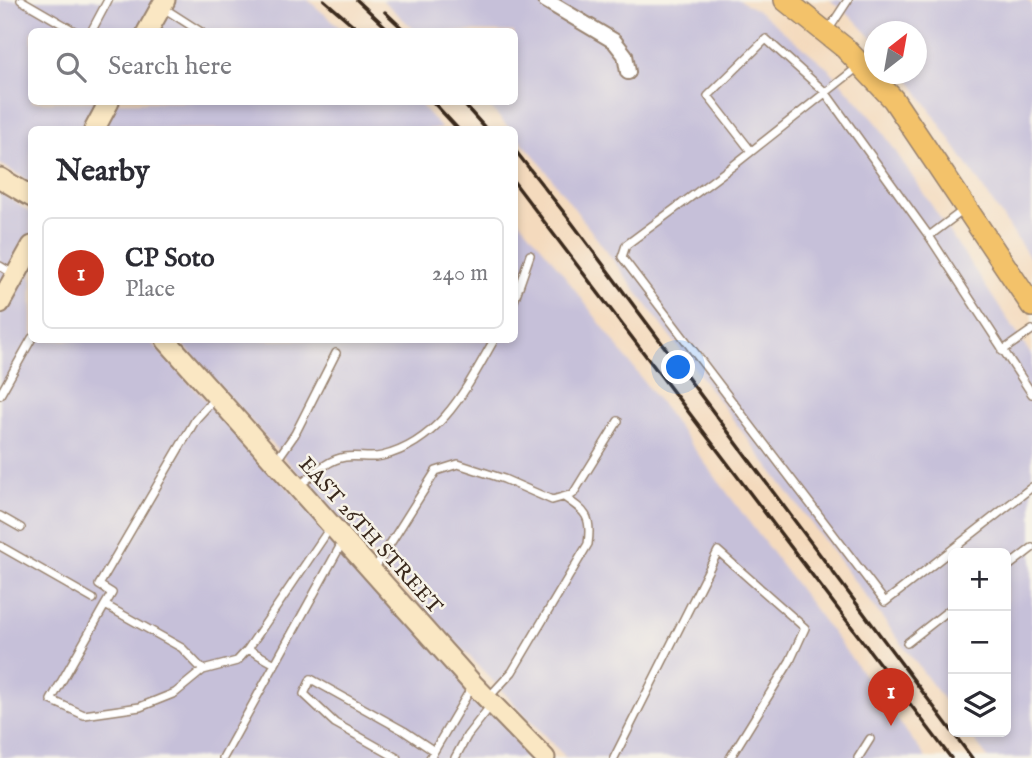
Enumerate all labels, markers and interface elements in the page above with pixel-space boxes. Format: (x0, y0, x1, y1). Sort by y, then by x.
north arrow (864, 21, 927, 84)
search box (28, 28, 518, 105)
icon: search (52, 48, 90, 86)
text: Search here (108, 50, 232, 83)
text: Nearby (56, 153, 149, 191)
text: CP Soto (125, 242, 215, 275)
text: 1 (77, 259, 85, 288)
text: 240 m (432, 259, 488, 288)
text: Place (125, 275, 175, 304)
your location (661, 350, 695, 384)
street label: EAST 26TH STREET (292, 452, 448, 621)
map controls (948, 548, 1011, 737)
button: + (948, 548, 1011, 611)
button: − (948, 611, 1011, 674)
pin: 1 (868, 668, 914, 726)
button: layers (948, 674, 1011, 737)

